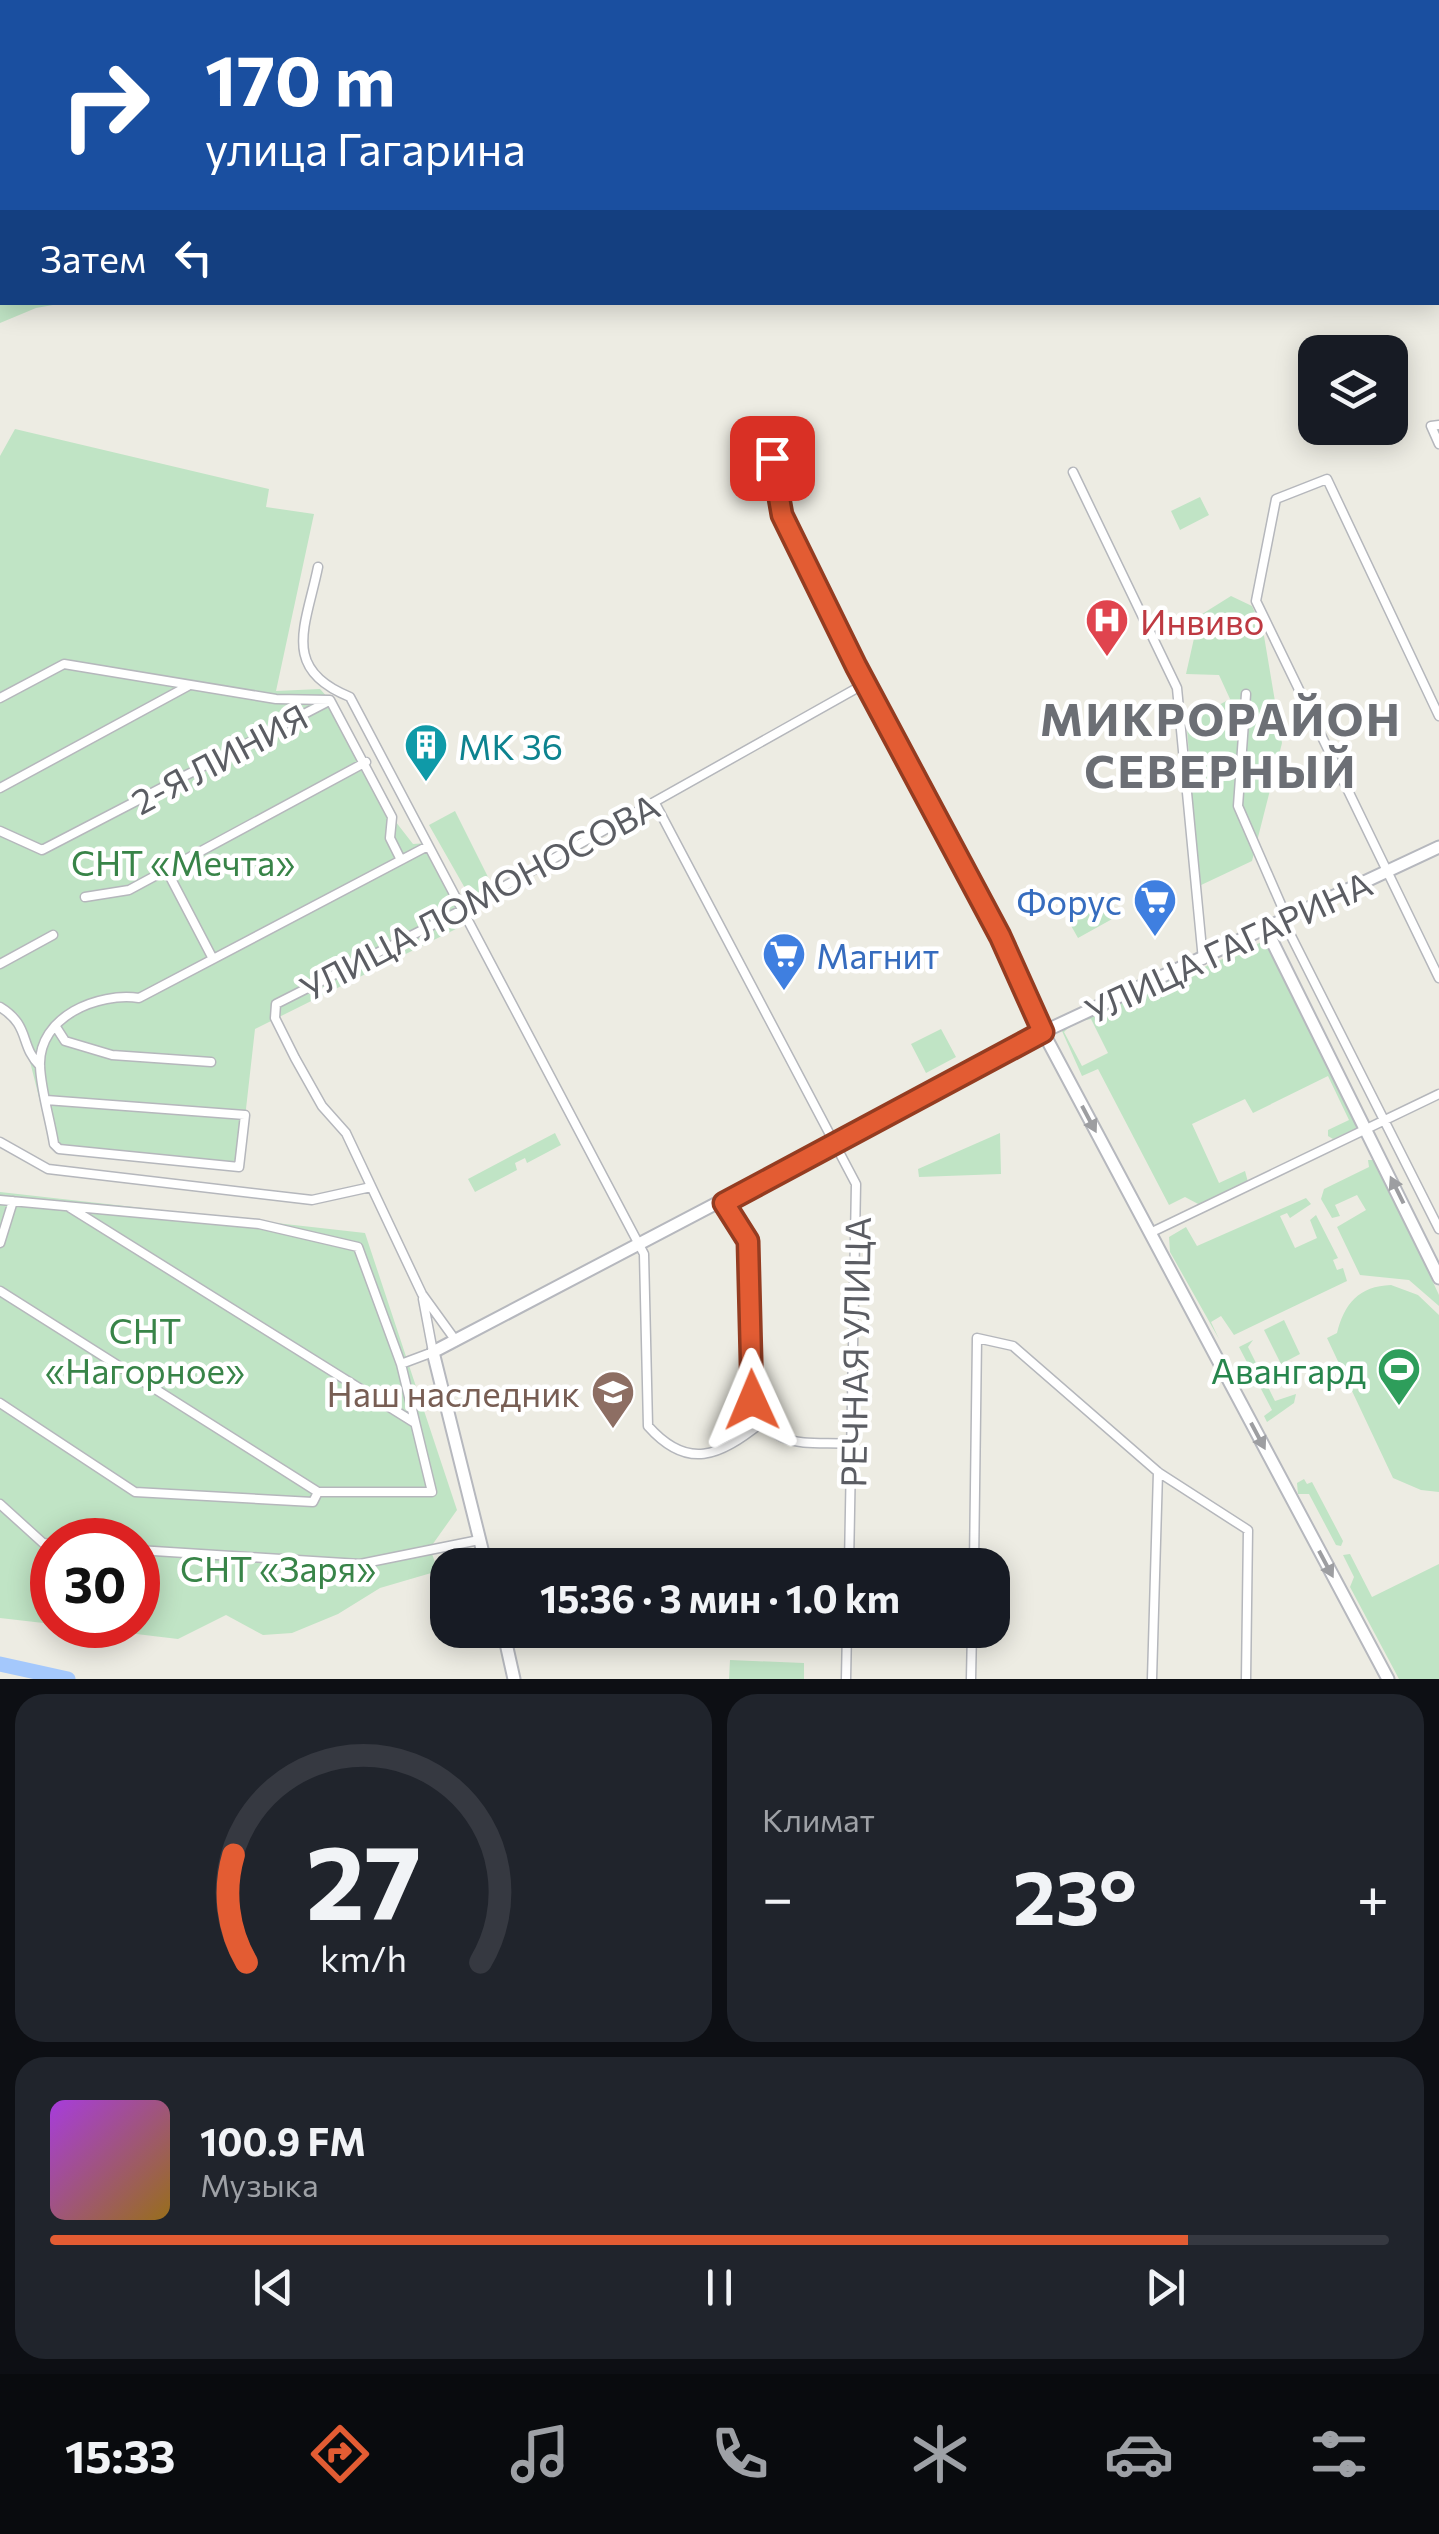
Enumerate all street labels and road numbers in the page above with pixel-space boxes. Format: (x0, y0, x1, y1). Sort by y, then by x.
street label: 2-Я ЛИНИЯ (124, 694, 314, 822)
street label: УЛИЦА ЛОМОНОСОВА (292, 783, 666, 1009)
street label: УЛИЦА ГАГАРИНА (1078, 861, 1378, 1031)
street label: РЕЧНАЯ УЛИЦА (830, 1216, 878, 1488)

